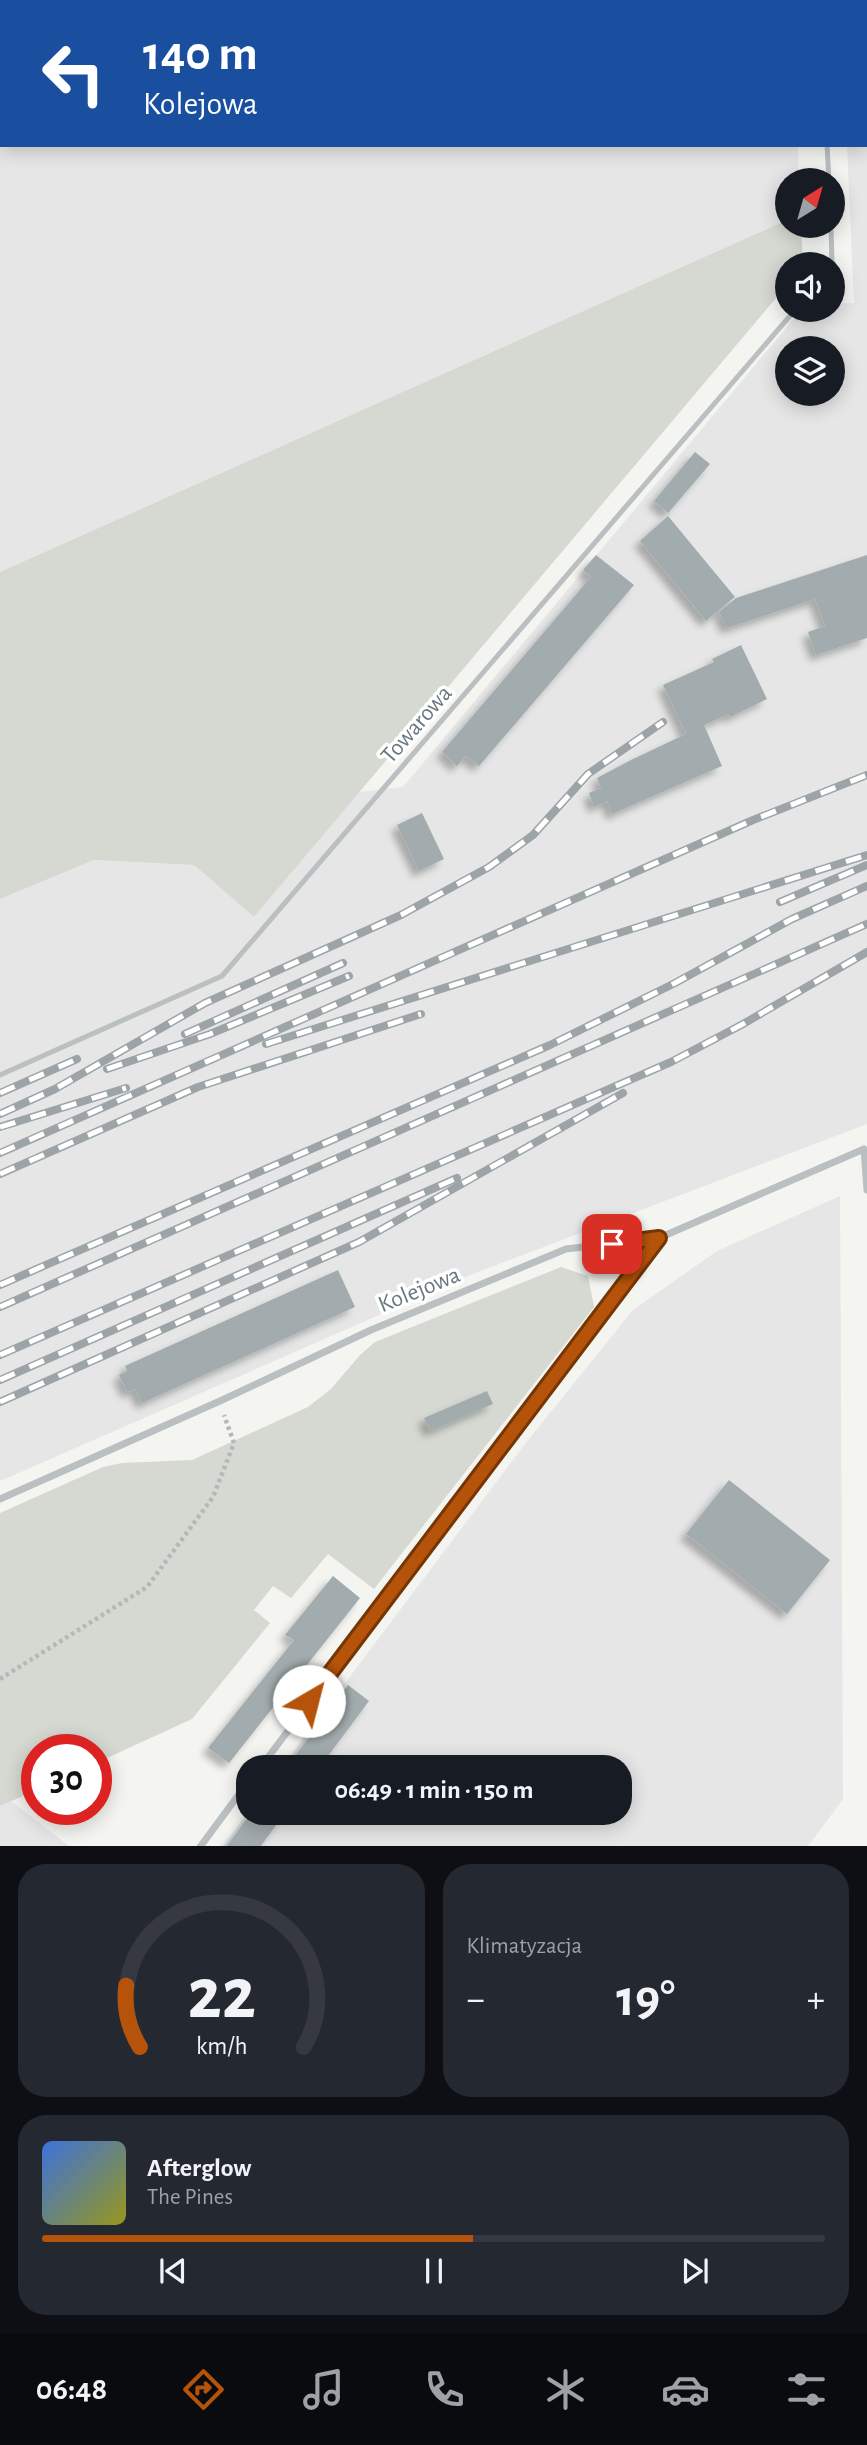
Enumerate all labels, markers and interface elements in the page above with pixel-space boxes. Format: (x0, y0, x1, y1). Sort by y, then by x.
icon: left (28, 28, 119, 119)
text: 140 m (143, 30, 258, 79)
text: Kolejowa (143, 88, 258, 120)
north arrow (775, 168, 845, 238)
map controls (775, 168, 845, 406)
button: sound (775, 252, 845, 322)
button: layers (775, 336, 845, 406)
street label: Towarowa (377, 681, 457, 768)
pin (582, 1214, 642, 1274)
icon: arrive (593, 1225, 631, 1263)
street label: Kolejowa (375, 1263, 464, 1317)
position arrow (272, 1664, 346, 1738)
speed limit sign: 30 (21, 1734, 112, 1825)
text: 06:49 · 1 min · 150 m (334, 1777, 534, 1803)
text: Klimatyzacja (467, 1935, 582, 1958)
text: 22 (187, 1959, 256, 2032)
text: 19° (616, 1973, 675, 2025)
text: − (467, 1981, 485, 2019)
text: + (807, 1981, 825, 2019)
text: km/h (195, 2033, 247, 2058)
text: Afterglow (147, 2155, 251, 2181)
text: The Pines (147, 2186, 233, 2209)
icon: previous (154, 2252, 192, 2290)
icon: pause (415, 2252, 453, 2290)
icon: next (676, 2252, 714, 2290)
icon: directions (179, 2365, 228, 2414)
icon: music (299, 2365, 348, 2414)
icon: phone (420, 2365, 469, 2414)
icon: climate (541, 2365, 590, 2414)
icon: car (661, 2365, 710, 2414)
icon: filters (782, 2365, 831, 2414)
text: 06:48 (36, 2373, 107, 2405)

